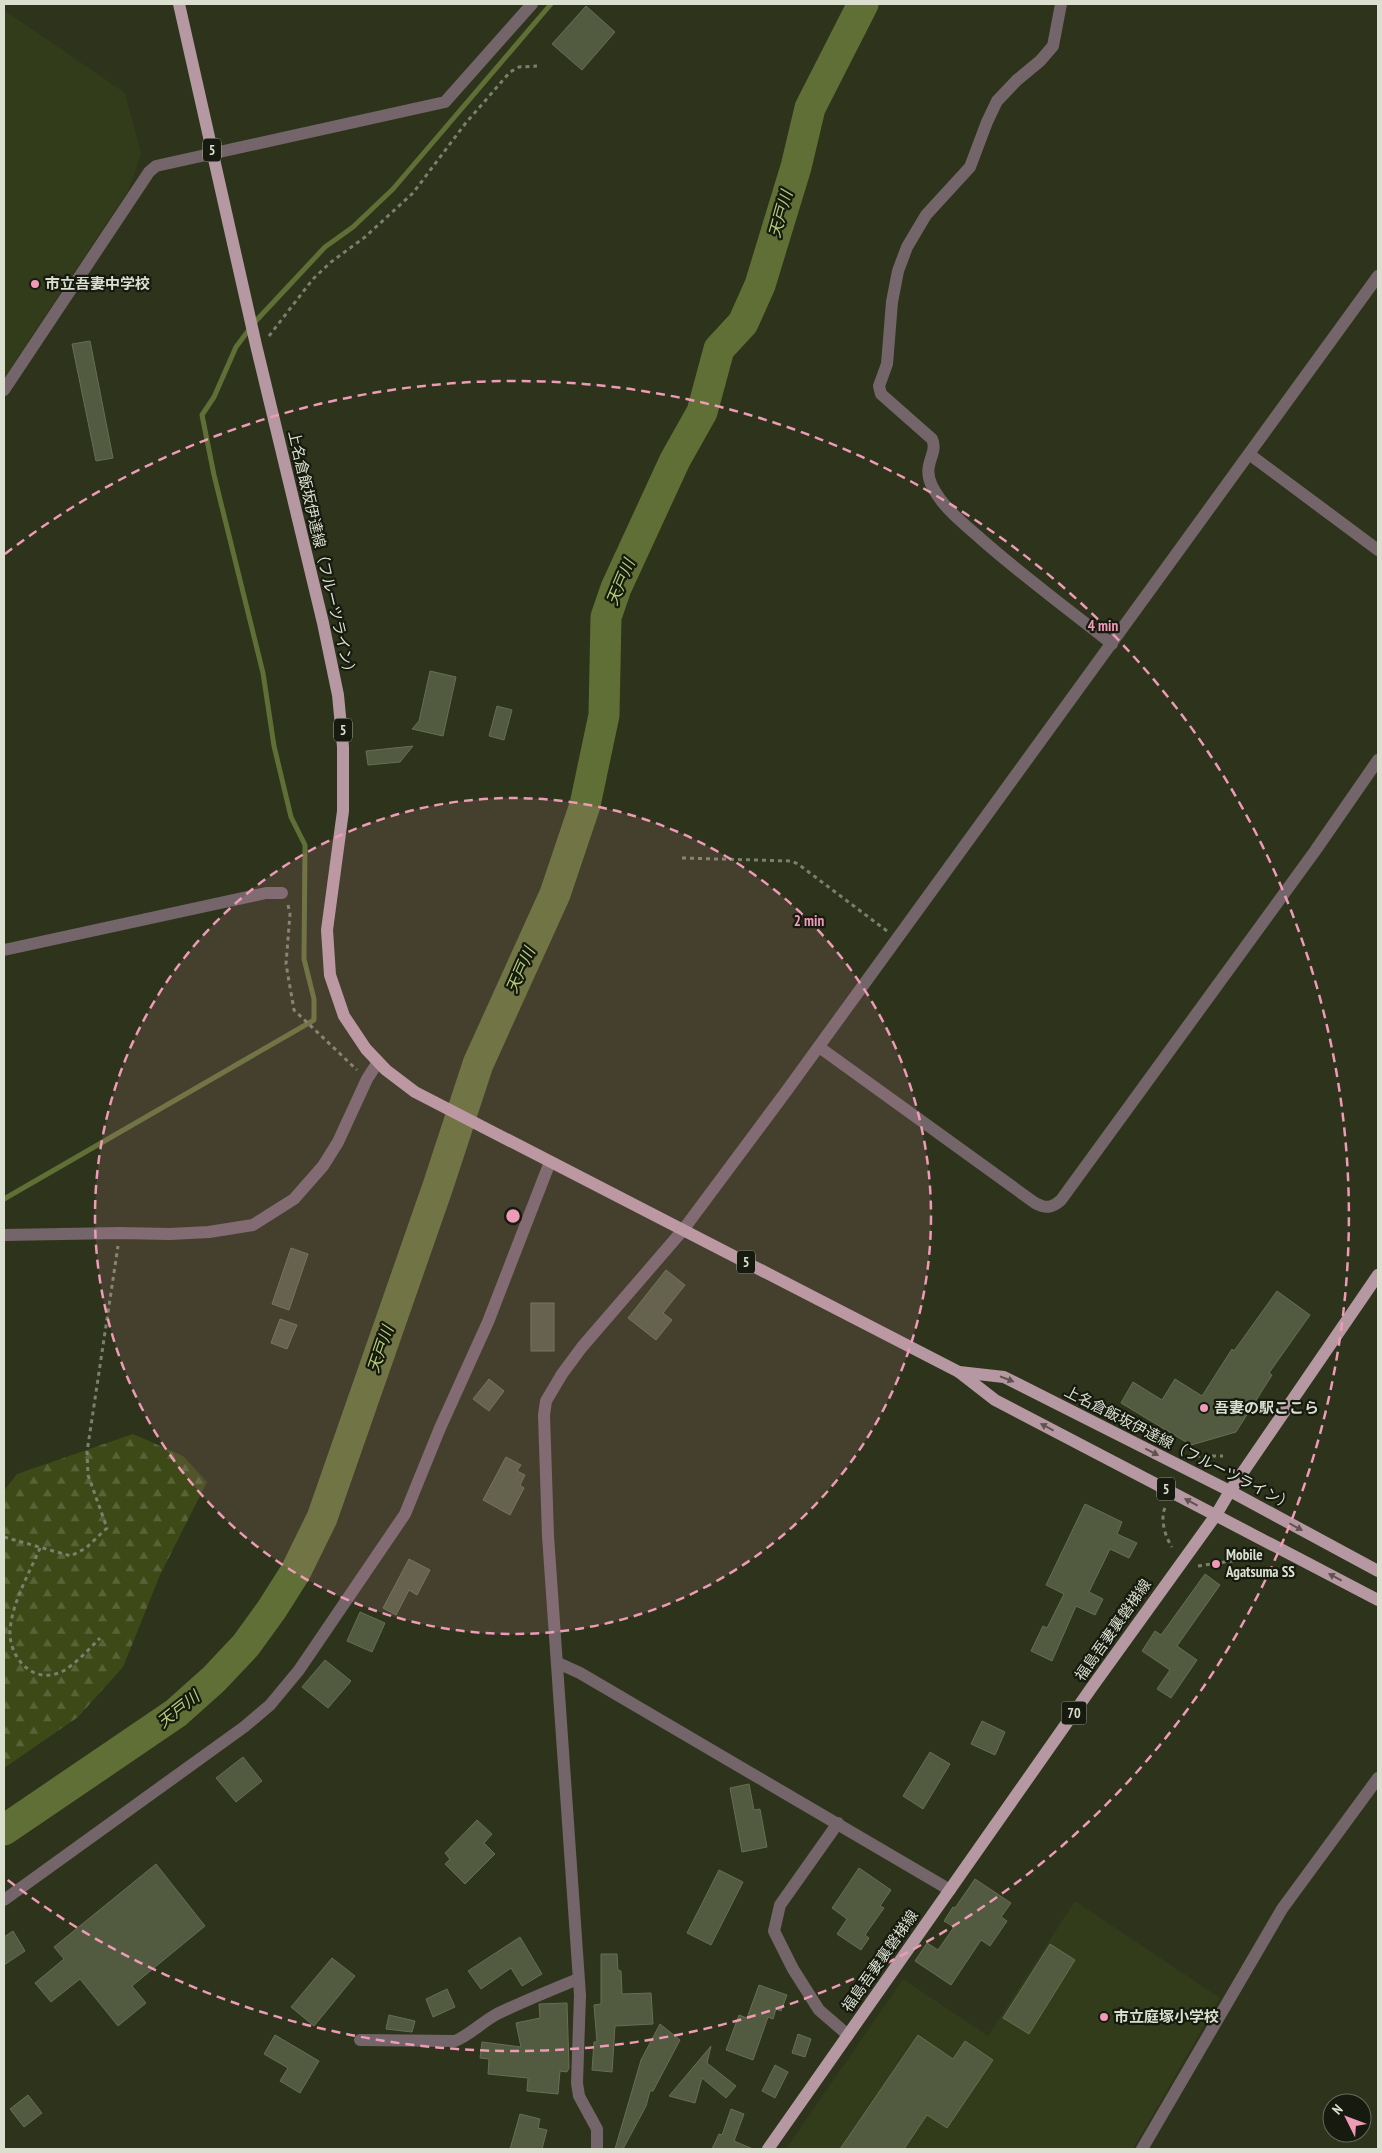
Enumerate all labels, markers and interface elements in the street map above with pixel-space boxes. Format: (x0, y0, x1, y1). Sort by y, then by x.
road number: 5 (203, 138, 221, 162)
water label: 天戸川 (764, 186, 797, 240)
place label: 市立吾妻中学校 (45, 274, 150, 293)
marker: 市立吾妻中学校 (29, 278, 41, 290)
street label: 上名倉飯坂伊達線（フルーツライン） (285, 429, 360, 681)
water label: 天戸川 (601, 554, 639, 608)
text: 4 min (1088, 616, 1118, 635)
road number: 5 (334, 718, 352, 742)
text: 2 min (794, 911, 824, 930)
water label: 天戸川 (501, 942, 540, 996)
centre of rings (504, 1207, 522, 1225)
road number: 5 (737, 1250, 755, 1274)
water label: 天戸川 (363, 1321, 398, 1375)
one-way arrow (1000, 1376, 1014, 1384)
street label: 上名倉飯坂伊達線（フルーツライン） (1061, 1381, 1297, 1514)
place label: 吾妻の駅ここら (1214, 1398, 1319, 1417)
marker: 吾妻の駅ここら (1198, 1402, 1210, 1414)
one-way arrow (1040, 1423, 1054, 1431)
one-way arrow (1145, 1448, 1159, 1456)
road number: 5 (1157, 1478, 1175, 1500)
one-way arrow (1184, 1498, 1198, 1506)
one-way arrow (1289, 1523, 1304, 1531)
place label: Mobile Agatsuma SS (1225, 1545, 1295, 1581)
marker: Mobile Agatsuma SS (1210, 1558, 1222, 1570)
one-way arrow (1328, 1573, 1342, 1582)
street label: 福島吾妻裏磐梯線 (1070, 1575, 1155, 1684)
water label: 天戸川 (153, 1685, 205, 1732)
road number: 70 (1062, 1702, 1086, 1725)
street label: 福島吾妻裏磐梯線 (837, 1906, 922, 2015)
place label: 市立庭塚小学校 (1114, 2007, 1219, 2026)
marker: 市立庭塚小学校 (1098, 2011, 1110, 2023)
north arrow (1322, 2093, 1372, 2143)
text: N (1328, 2100, 1347, 2118)

